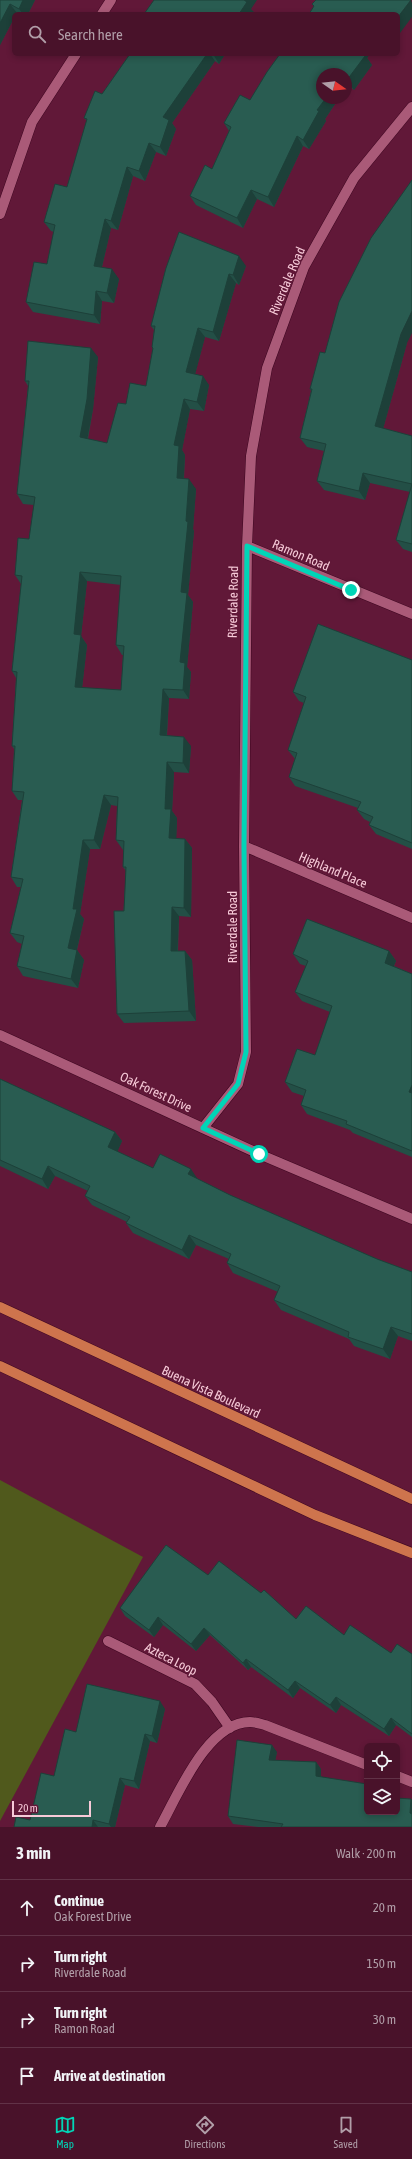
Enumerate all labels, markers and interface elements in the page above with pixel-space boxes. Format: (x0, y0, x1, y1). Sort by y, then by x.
search box (12, 12, 400, 56)
icon: search (26, 23, 48, 45)
text: Search here (58, 26, 123, 43)
north arrow (316, 68, 352, 104)
street label: Riverdale Road (266, 245, 308, 317)
street label: Ramon Road (270, 536, 332, 574)
street label: Riverdale Road (225, 566, 241, 638)
route end (342, 581, 360, 599)
street label: Highland Place (297, 849, 370, 891)
street label: Riverdale Road (225, 891, 240, 963)
street label: Oak Forest Drive (118, 1069, 194, 1115)
route start (250, 1145, 268, 1163)
street label: Buena Vista Boulevard (159, 1363, 263, 1421)
street label: Azteca Loop (142, 1639, 200, 1679)
map controls (364, 1743, 400, 1815)
button: locate (364, 1743, 400, 1779)
button: layers (364, 1779, 400, 1815)
scale bar (12, 1799, 91, 1818)
text: 20 m (18, 1802, 38, 1814)
text: 3 min (16, 1843, 51, 1863)
text: Walk · 200 m (336, 1846, 396, 1861)
text: Continue (54, 1892, 104, 1909)
icon: ahead (16, 1897, 38, 1919)
text: 20 m (373, 1900, 396, 1915)
text: Oak Forest Drive (54, 1909, 131, 1924)
text: Turn right (54, 1948, 107, 1965)
icon: right (16, 1953, 38, 1975)
text: 150 m (367, 1956, 396, 1971)
text: Riverdale Road (54, 1965, 126, 1980)
text: Turn right (54, 2004, 107, 2021)
icon: right (16, 2009, 38, 2031)
text: 30 m (373, 2012, 396, 2027)
text: Ramon Road (54, 2021, 115, 2036)
icon: arrive (16, 2065, 38, 2087)
text: Arrive at destination (54, 2067, 165, 2084)
tab: Map (54, 2114, 76, 2150)
tab: Directions (184, 2114, 225, 2150)
tab: Saved (334, 2114, 358, 2150)

